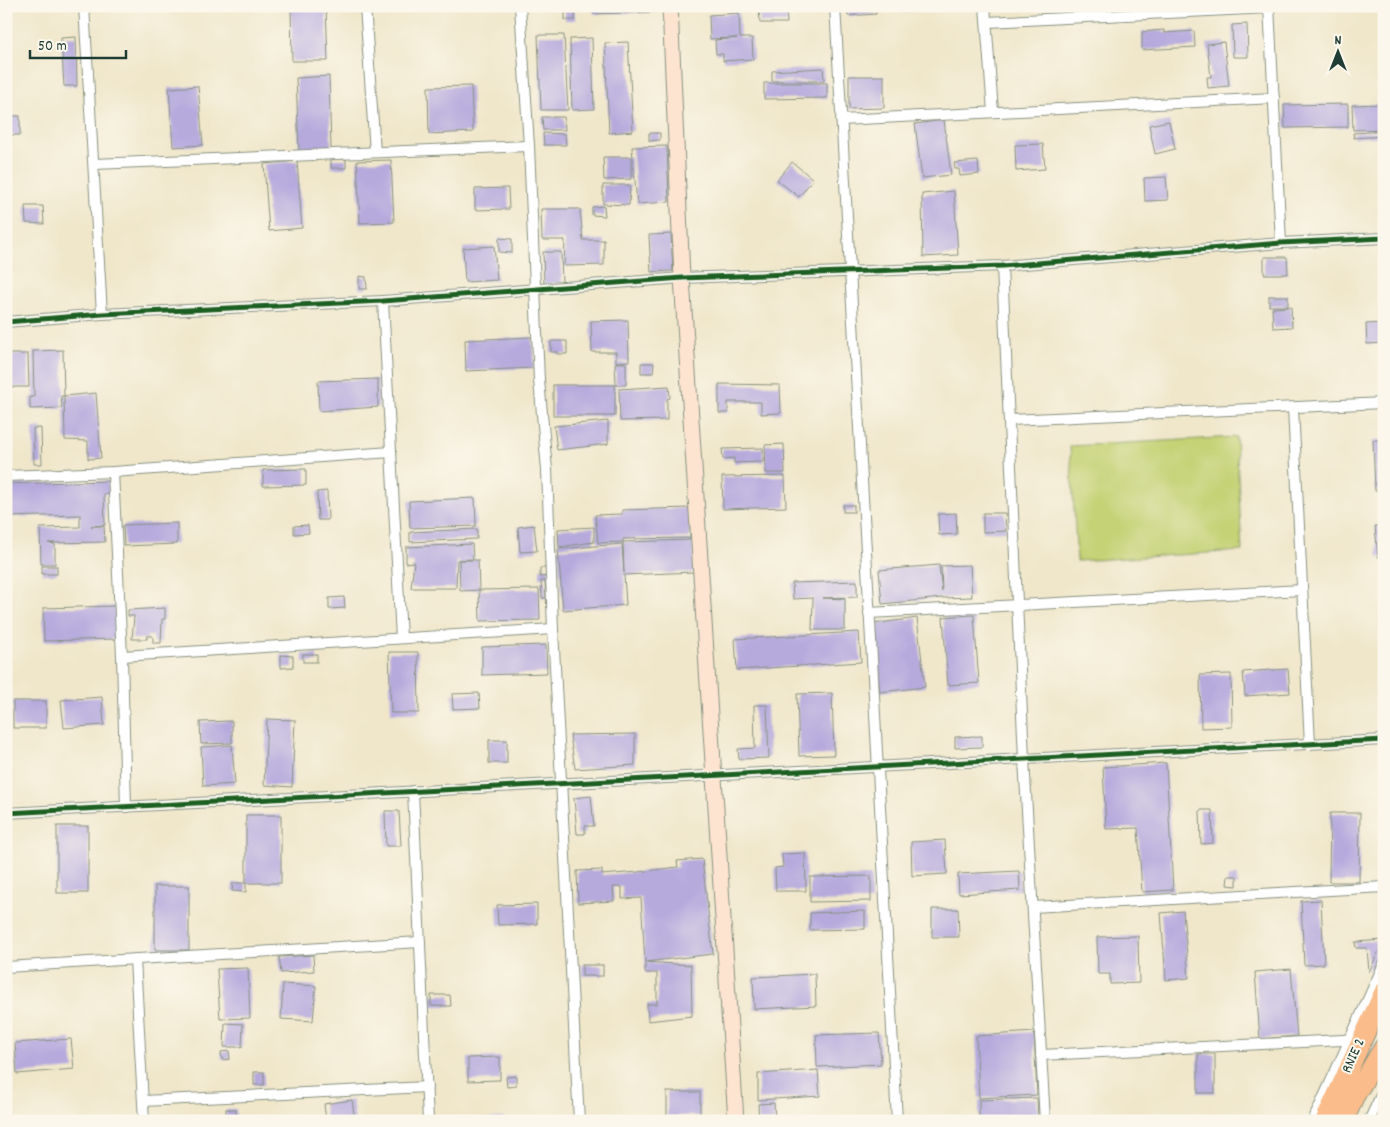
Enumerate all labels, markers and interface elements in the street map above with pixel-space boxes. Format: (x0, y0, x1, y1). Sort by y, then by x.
scale bar (30, 28, 126, 60)
north arrow (1312, 28, 1362, 78)
text: N (1335, 31, 1342, 51)
text: 50 m (38, 36, 67, 58)
street label: RNIE 2 (1337, 1035, 1371, 1077)

